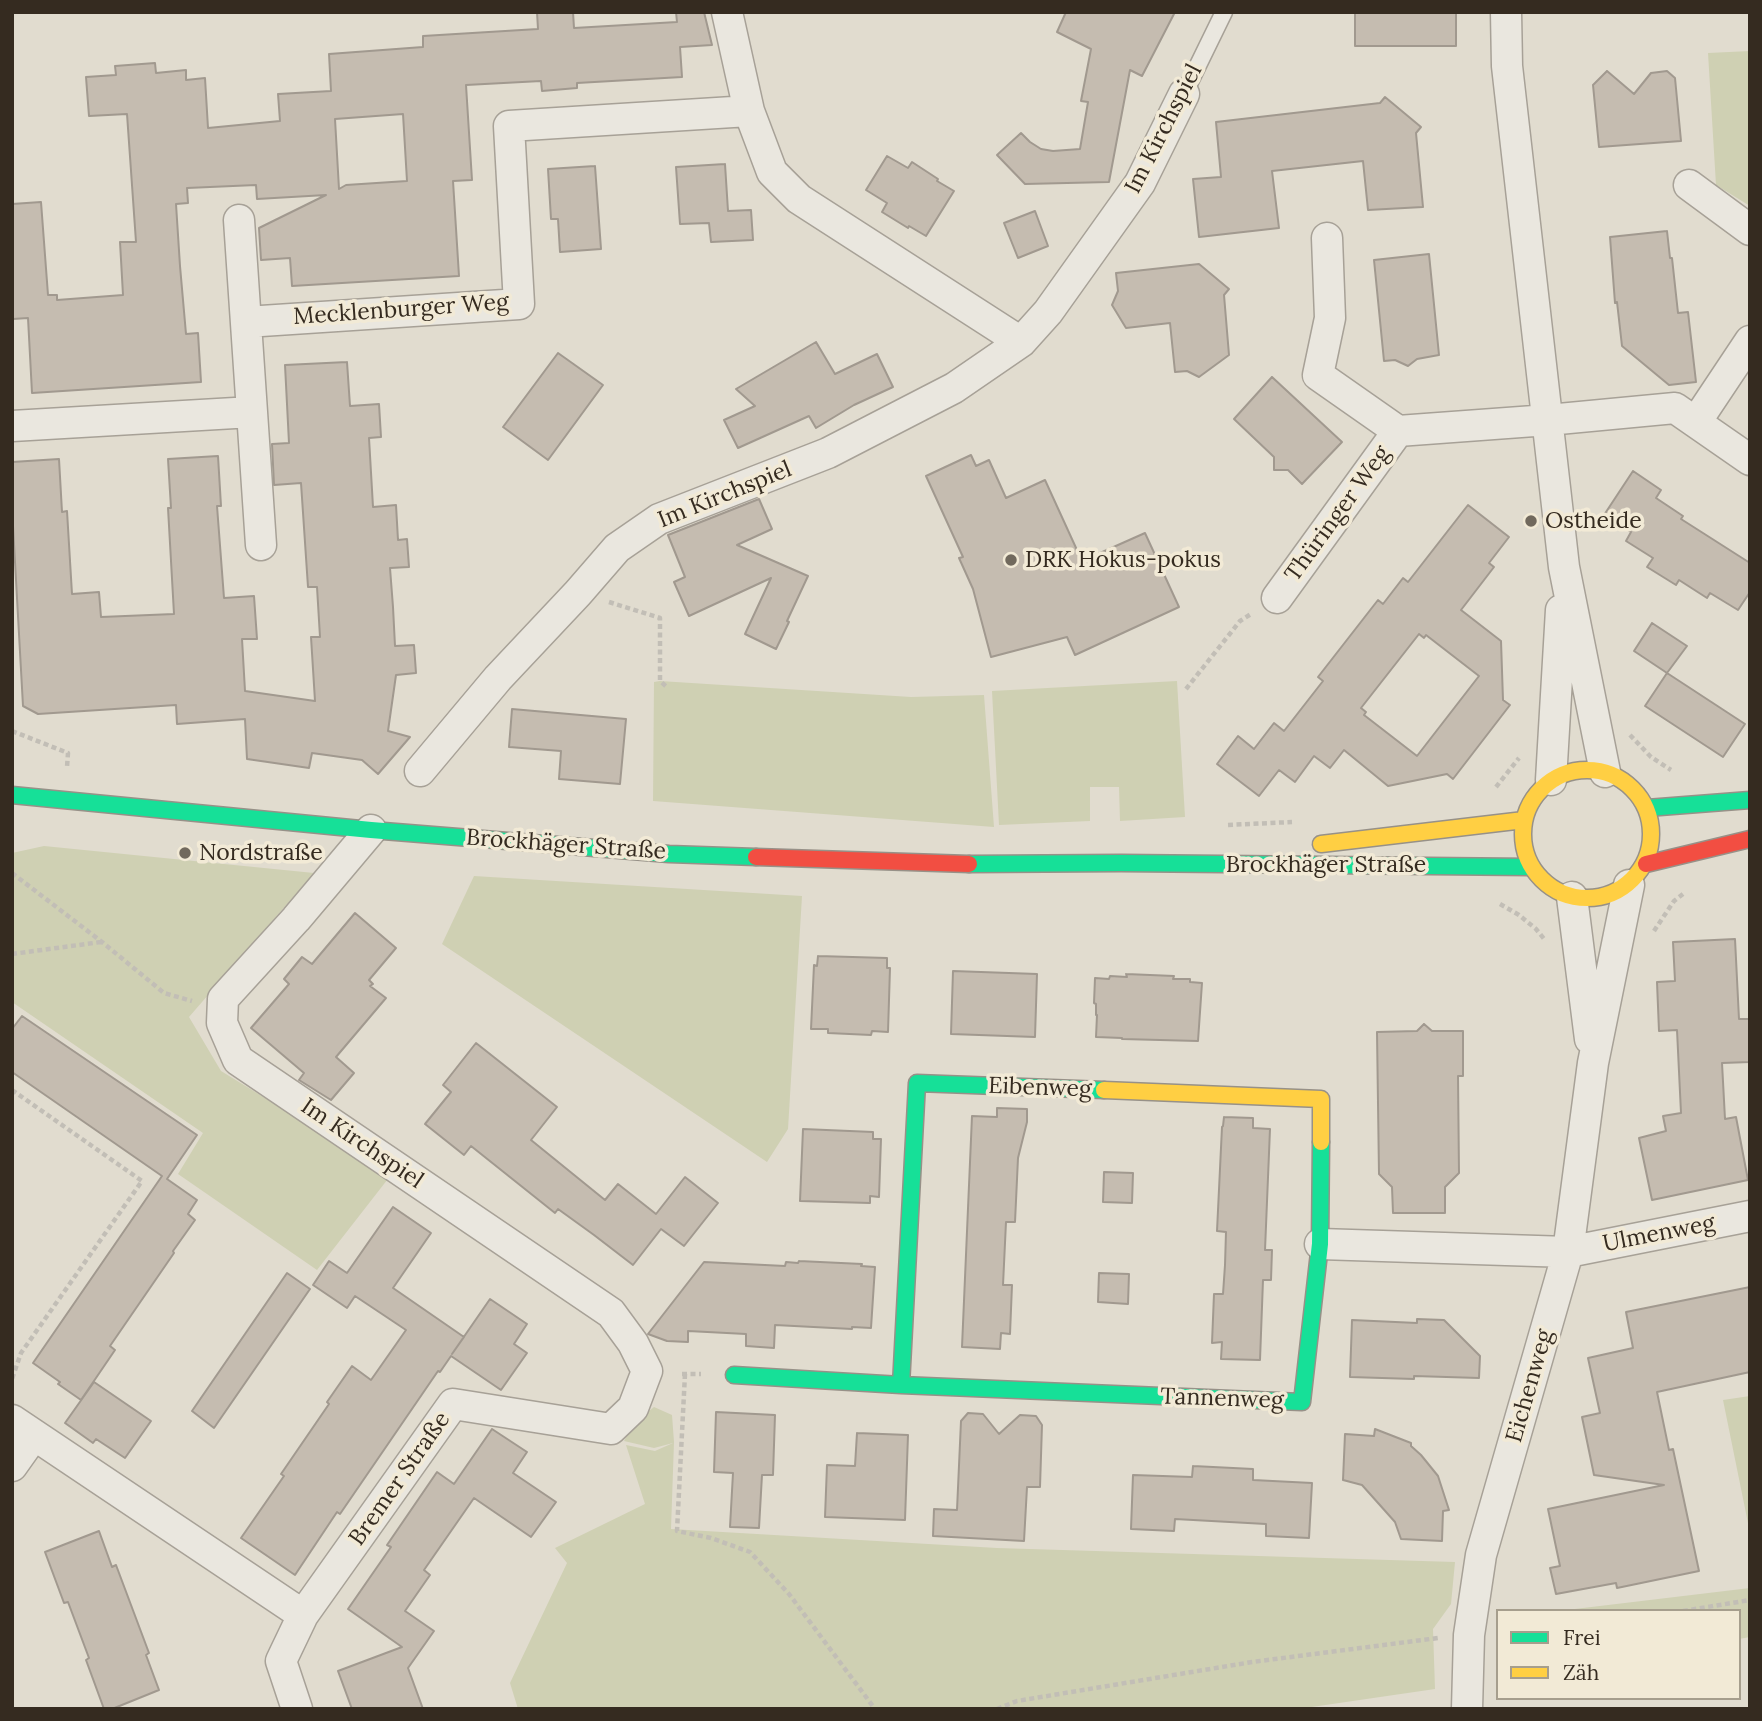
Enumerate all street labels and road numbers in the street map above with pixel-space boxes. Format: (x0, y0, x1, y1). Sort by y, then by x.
street label: Im Kirchspiel (1120, 60, 1208, 198)
street label: Mecklenburger Weg (292, 289, 510, 331)
street label: Thüringer Weg (1280, 441, 1396, 587)
street label: Im Kirchspiel (654, 456, 796, 534)
street label: Brockhäger Straße (465, 824, 667, 866)
street label: Brockhäger Straße (1226, 851, 1426, 879)
street label: Eibenweg (988, 1072, 1092, 1104)
street label: Im Kirchspiel (296, 1093, 428, 1195)
street label: Ulmenweg (1601, 1210, 1717, 1258)
street label: Eichenweg (1501, 1326, 1559, 1446)
street label: Tannenweg (1160, 1383, 1284, 1415)
street label: Bremer Straße (344, 1407, 456, 1551)

